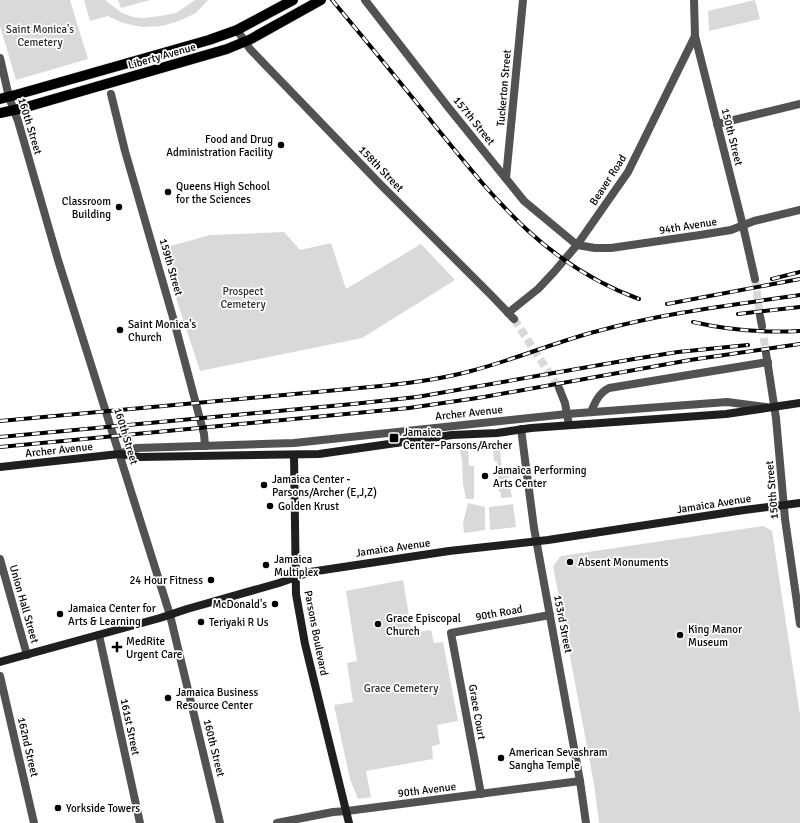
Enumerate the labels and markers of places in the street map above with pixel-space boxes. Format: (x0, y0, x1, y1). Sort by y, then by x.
place label: Food and Drug Administration Facility (166, 133, 274, 159)
marker: Food and Drug Administration Facility (276, 140, 286, 150)
place label: Queens High School for the Sciences (176, 180, 270, 206)
marker: Queens High School for the Sciences (163, 187, 173, 197)
place label: Classroom Building (62, 195, 111, 221)
marker: Classroom Building (114, 202, 124, 212)
place label: Saint Monica's Church (128, 318, 197, 344)
marker: Saint Monica's Church (115, 325, 125, 335)
place label: Jamaica Center–Parsons/Archer (403, 426, 512, 452)
marker: Jamaica Center–Parsons/Archer (388, 432, 400, 444)
place label: Jamaica Performing Arts Center (493, 464, 587, 490)
marker: Jamaica Performing Arts Center (480, 471, 490, 481)
place label: Jamaica Center - Parsons/Archer (E,J,Z) (272, 473, 377, 499)
marker: Jamaica Center - Parsons/Archer (E,J,Z) (259, 480, 269, 490)
place label: Golden Krust (278, 500, 339, 513)
marker: Golden Krust (265, 501, 275, 511)
place label: Jamaica Multiplex (274, 553, 318, 579)
place label: Absent Monuments (578, 556, 669, 569)
marker: Absent Monuments (565, 557, 575, 567)
marker: Jamaica Multiplex (261, 560, 271, 570)
place label: 24 Hour Fitness (129, 574, 203, 587)
marker: 24 Hour Fitness (206, 575, 216, 585)
place label: McDonald's (212, 598, 267, 611)
marker: McDonald's (270, 599, 280, 609)
place label: Jamaica Center for Arts & Learning (68, 602, 156, 628)
marker: Jamaica Center for Arts & Learning (55, 609, 65, 619)
place label: Grace Episcopal Church (386, 612, 461, 638)
place label: Teriyaki R Us (209, 616, 269, 629)
marker: Teriyaki R Us (196, 617, 206, 627)
marker: Grace Episcopal Church (373, 619, 383, 629)
place label: King Manor Museum (688, 623, 742, 649)
marker: King Manor Museum (675, 630, 685, 640)
place label: MedRite Urgent Care (126, 635, 182, 661)
marker: MedRite Urgent Care (111, 641, 123, 653)
place label: Jamaica Business Resource Center (176, 686, 259, 712)
marker: Jamaica Business Resource Center (163, 693, 173, 703)
place label: American Sevashram Sangha Temple (509, 746, 608, 772)
marker: American Sevashram Sangha Temple (496, 753, 506, 763)
place label: Yorkside Towers (66, 802, 140, 815)
marker: Yorkside Towers (53, 803, 63, 813)

